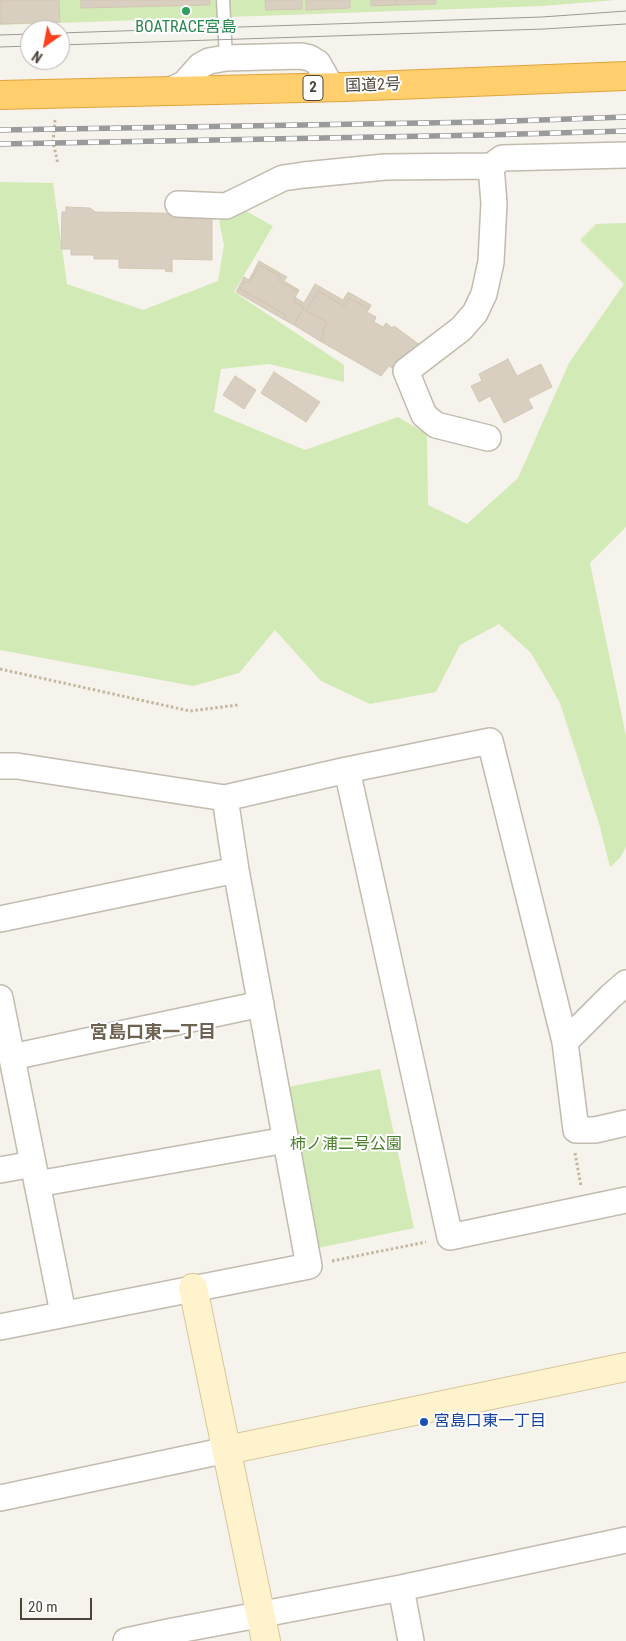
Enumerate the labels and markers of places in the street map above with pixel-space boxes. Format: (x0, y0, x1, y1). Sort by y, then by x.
marker: BOATRACE宮島 (180, 5, 192, 17)
place label: BOATRACE宮島 (135, 18, 237, 38)
place label: 宮島口東一丁目 (434, 1412, 546, 1432)
marker: 宮島口東一丁目 (418, 1416, 430, 1428)

